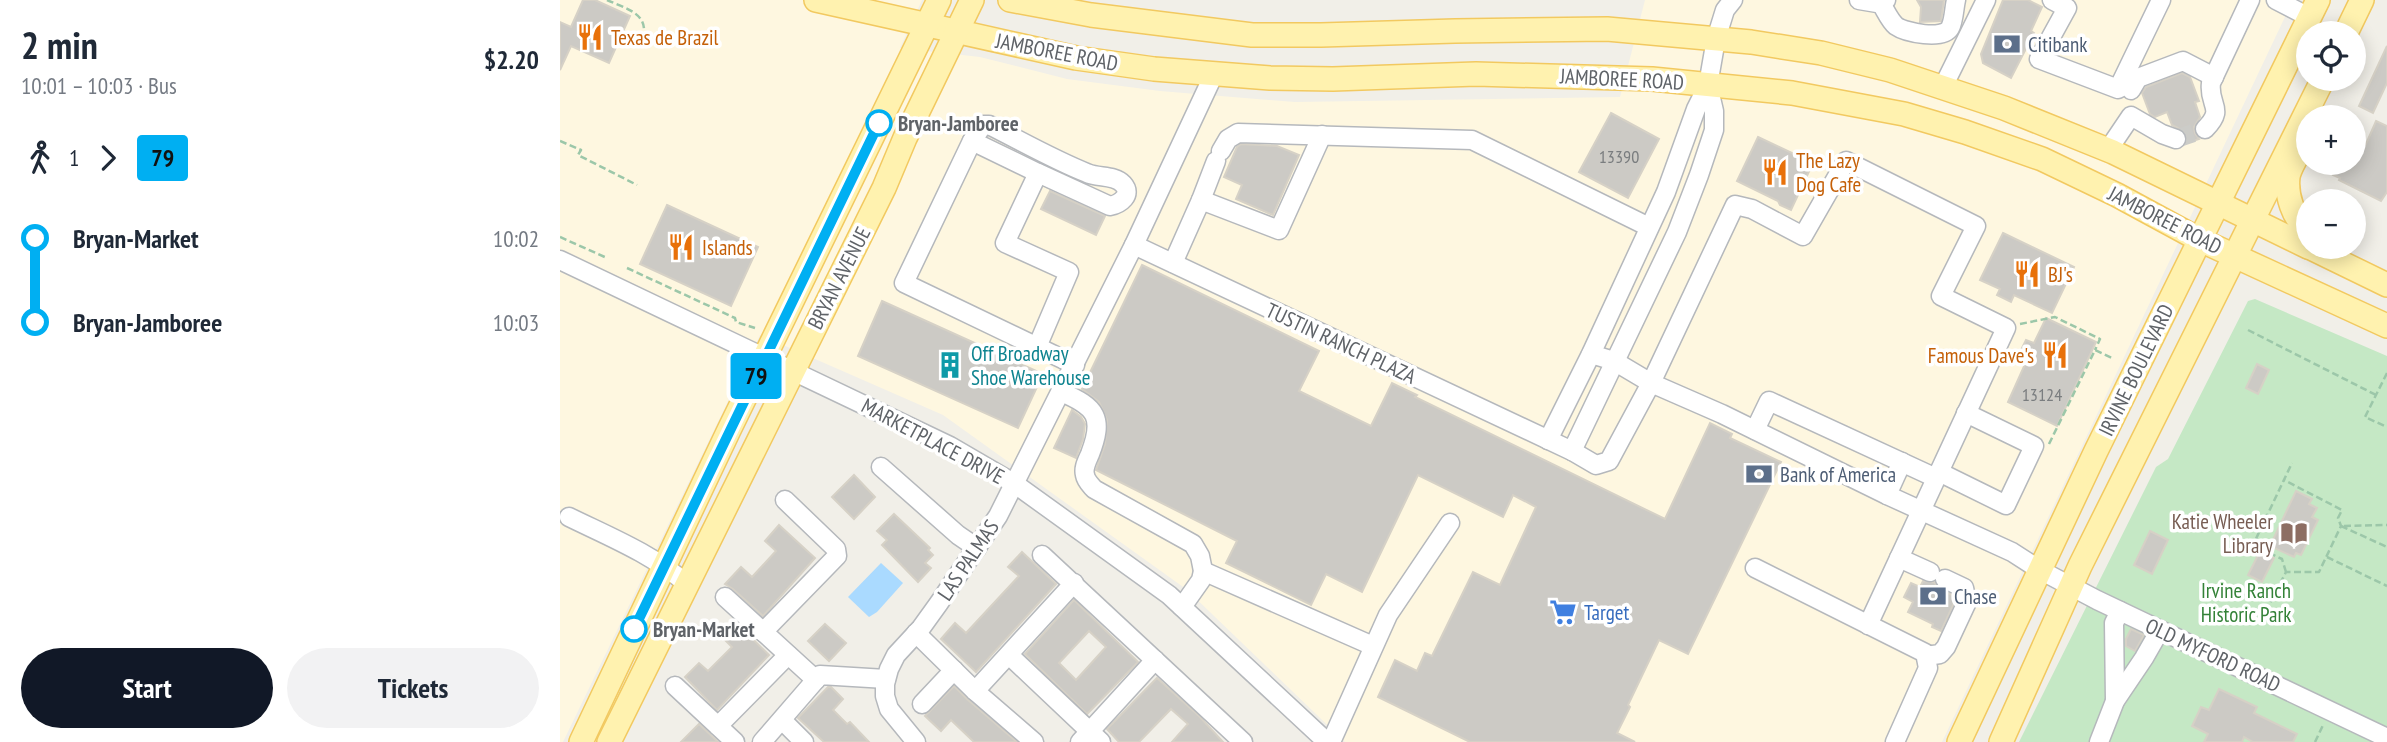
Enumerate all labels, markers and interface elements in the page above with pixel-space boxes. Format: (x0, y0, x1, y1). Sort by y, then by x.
text: 2 min (21, 20, 98, 69)
map controls (2296, 21, 2366, 259)
button: locate (2296, 21, 2366, 91)
restaurant icon: Texas de Brazil (575, 22, 605, 52)
place label: Texas de Brazil (611, 24, 719, 51)
street label: JAMBOREE ROAD (993, 27, 1120, 77)
bank icon: Citibank (1992, 29, 2022, 59)
place label: Citibank (2028, 31, 2087, 58)
text: $2.20 (484, 43, 539, 76)
street label: JAMBOREE ROAD (1558, 62, 1685, 96)
text: 10:01 – 10:03 · Bus (21, 71, 177, 100)
button: + (2296, 105, 2366, 175)
marker: Bryan-Jamboree (866, 110, 892, 136)
place label: Bryan-Jamboree (898, 110, 1019, 137)
icon: walk (21, 139, 59, 177)
icon: forward (89, 139, 127, 177)
text: 79 (151, 142, 174, 173)
text: 1 (69, 143, 79, 172)
house number: 13390 (1599, 145, 1639, 168)
place label: The Lazy Dog Cafe (1796, 147, 1861, 198)
restaurant icon: The Lazy Dog Cafe (1760, 157, 1790, 187)
street label: JAMBOREE ROAD (2103, 179, 2226, 260)
button: − (2296, 189, 2366, 259)
text: Bryan-Market (73, 222, 199, 255)
street label: BRYAN AVENUE (802, 222, 876, 334)
text: 10:02 (493, 224, 539, 253)
restaurant icon: Islands (666, 232, 696, 262)
place label: Islands (702, 234, 753, 261)
restaurant icon: BJ's (2012, 259, 2042, 289)
place label: BJ's (2048, 261, 2073, 288)
street label: TUSTIN RANCH PLAZA (1262, 296, 1420, 390)
street label: IRVINE BOULEVARD (2092, 300, 2180, 440)
text: Bryan-Jamboree (73, 306, 222, 339)
text: 10:03 (493, 308, 539, 337)
place label: Off Broadway Shoe Warehouse (971, 340, 1091, 391)
restaurant icon: Famous Dave's (2040, 340, 2070, 370)
place label: Famous Dave's (1928, 342, 2034, 369)
building icon: Off Broadway Shoe Warehouse (935, 350, 965, 380)
line badge: 79 (724, 353, 788, 399)
text: 79 (745, 360, 767, 391)
house number: 13124 (2022, 383, 2062, 406)
street label: MARKETPLACE DRIVE (857, 392, 1009, 490)
bank icon: Bank of America (1744, 459, 1774, 489)
place label: Bank of America (1780, 461, 1896, 488)
place label: Katie Wheeler Library (2172, 508, 2273, 559)
street label: LAS PALMAS (931, 515, 1005, 605)
library icon: Katie Wheeler Library (2279, 518, 2309, 548)
park label: Irvine Ranch Historic Park (2201, 577, 2291, 628)
bank icon: Chase (1918, 581, 1948, 611)
place label: Chase (1954, 583, 1997, 610)
supermarket icon: Target (1548, 597, 1578, 627)
place label: Target (1584, 599, 1630, 626)
street label: OLD MYFORD ROAD (2141, 612, 2285, 698)
marker: Bryan-Market (621, 616, 647, 642)
place label: Bryan-Market (653, 616, 755, 643)
button: Start (21, 648, 273, 728)
button: Tickets (287, 648, 539, 728)

